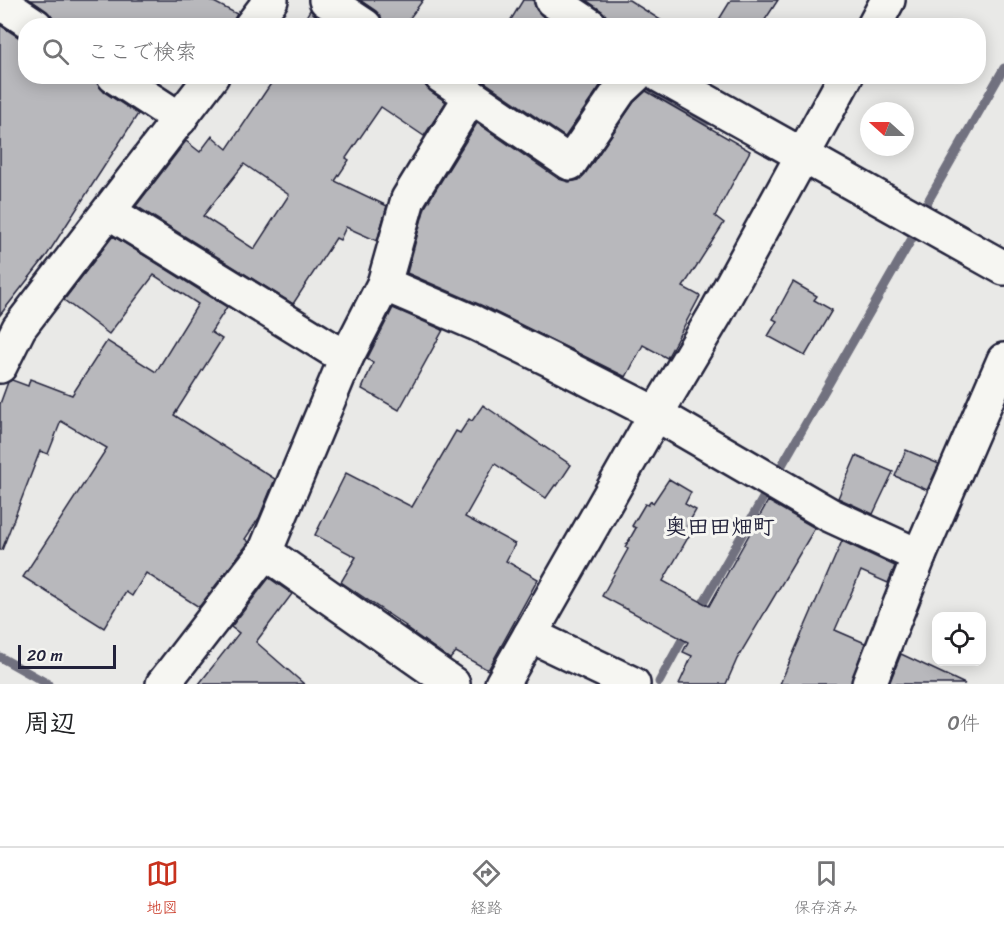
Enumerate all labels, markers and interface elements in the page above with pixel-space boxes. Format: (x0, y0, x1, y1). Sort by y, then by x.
search box (18, 18, 986, 84)
text: ここで検索 (87, 32, 197, 71)
icon: search (39, 35, 72, 68)
north arrow (860, 102, 914, 156)
district label: 奥田田畑町 (665, 507, 775, 546)
map controls (932, 612, 986, 666)
button: locate (932, 612, 986, 666)
text: 20 m (27, 641, 63, 670)
scale bar (18, 642, 116, 670)
text: 周辺 (24, 700, 76, 746)
text: 0件 (947, 706, 980, 741)
tab: 地図 (146, 857, 179, 922)
tab: 経路 (470, 857, 503, 922)
tab: 保存済み (794, 857, 858, 922)

